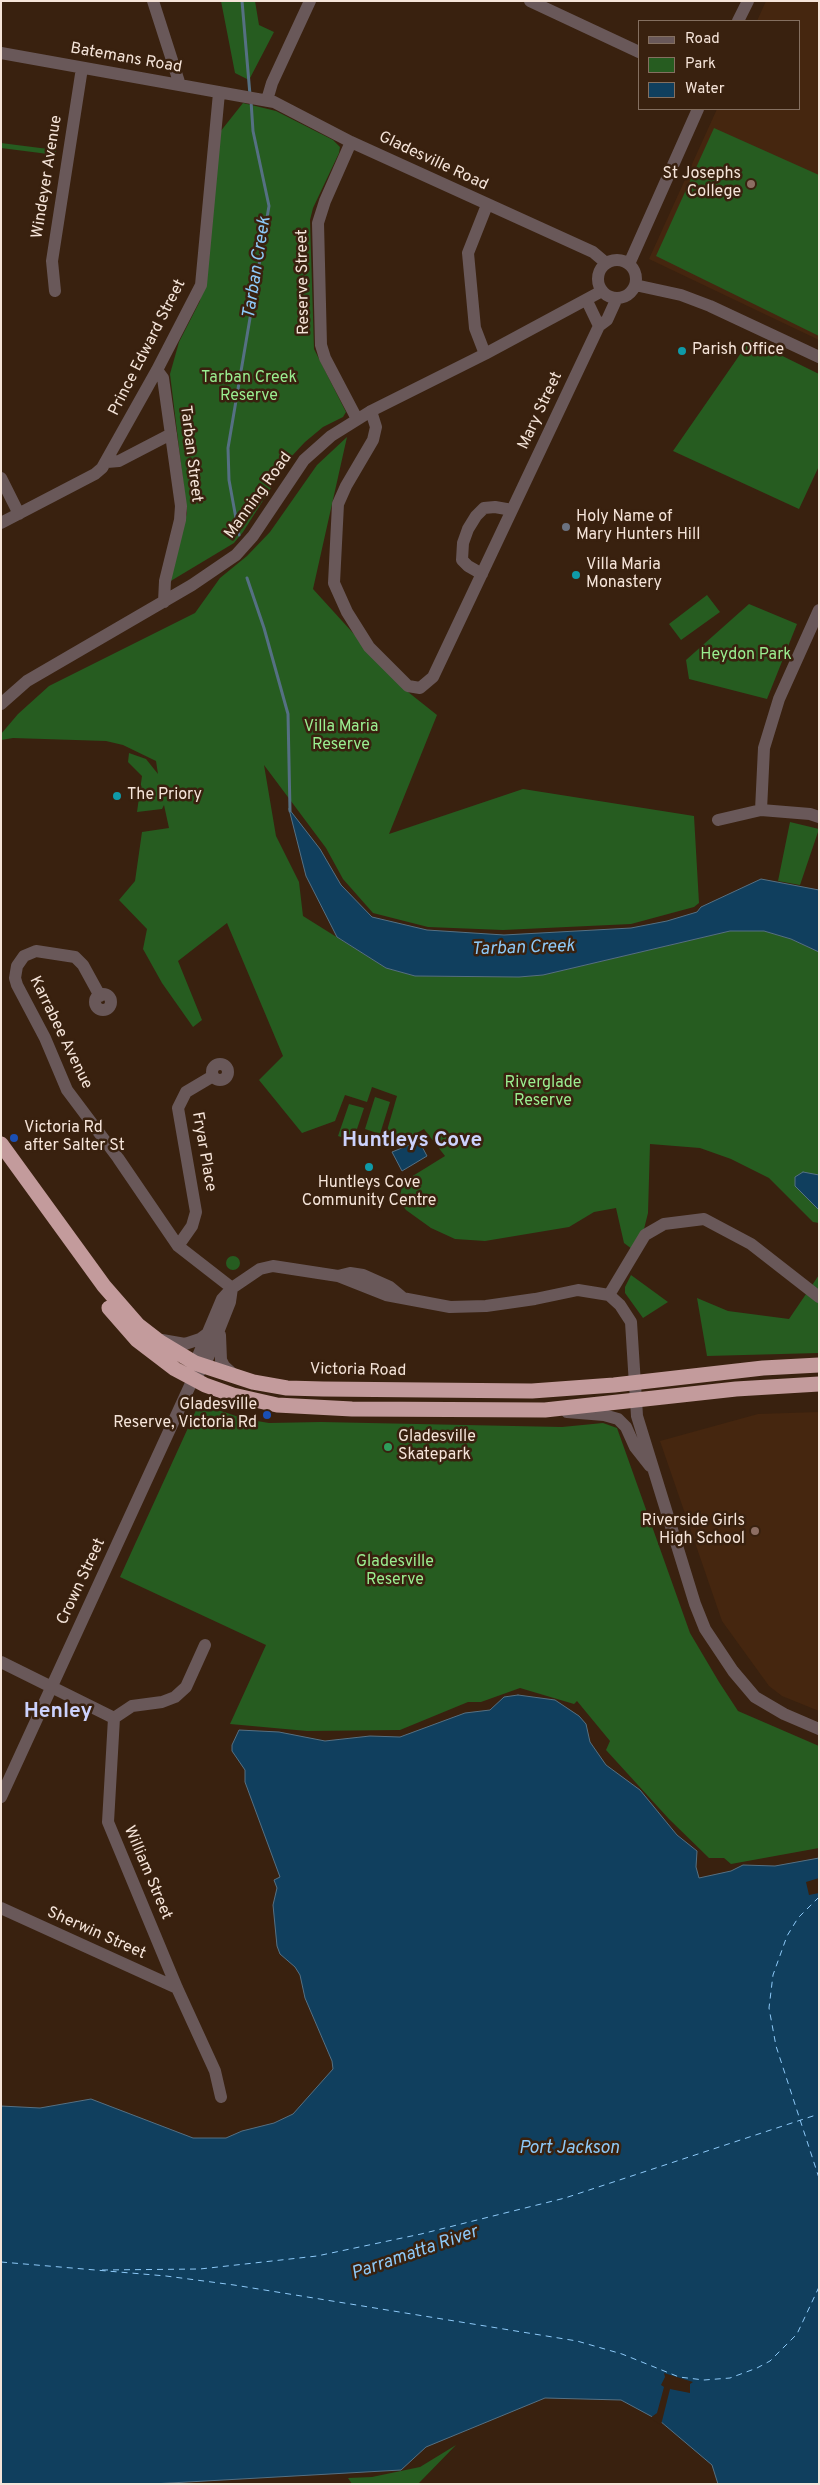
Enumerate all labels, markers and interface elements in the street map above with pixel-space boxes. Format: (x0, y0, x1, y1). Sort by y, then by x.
legend (638, 20, 800, 110)
text: Road (685, 30, 720, 49)
street label: Batemans Road (69, 40, 183, 78)
text: Park (685, 55, 716, 74)
text: Water (685, 80, 724, 99)
street label: Windeyer Avenue (29, 114, 67, 240)
street label: Gladesville Road (375, 128, 491, 196)
place label: St Josephs College (663, 165, 741, 203)
marker: St Josephs College (745, 178, 757, 190)
water label: Tarban Creek (239, 215, 277, 321)
street label: Reserve Street (293, 229, 315, 335)
street label: Prince Edward Street (105, 277, 191, 419)
place label: Parish Office (692, 341, 784, 361)
marker: Parish Office (676, 345, 688, 357)
park label: Tarban Creek Reserve (201, 369, 297, 407)
street label: Mary Street (515, 369, 567, 453)
street label: Tarban Street (175, 404, 205, 504)
street label: Manning Road (221, 449, 297, 543)
place label: Holy Name of Mary Hunters Hill (576, 508, 700, 546)
marker: Holy Name of Mary Hunters Hill (560, 521, 572, 533)
place label: Villa Maria Monastery (586, 556, 662, 594)
marker: Villa Maria Monastery (570, 569, 582, 581)
park label: Heydon Park (700, 646, 792, 666)
park label: Villa Maria Reserve (304, 718, 378, 756)
place label: The Priory (127, 786, 202, 806)
marker: The Priory (111, 790, 123, 802)
water label: Tarban Creek (471, 936, 575, 962)
street label: Karrabee Avenue (24, 973, 96, 1093)
park label: Riverglade Reserve (505, 1074, 581, 1112)
street label: Fryar Place (187, 1111, 219, 1193)
place label: Victoria Rd after Salter St (24, 1119, 125, 1157)
district label: Huntleys Cove (342, 1129, 482, 1155)
marker: Victoria Rd after Salter St (8, 1132, 20, 1144)
marker: Huntleys Cove Community Centre (363, 1161, 375, 1173)
place label: Huntleys Cove Community Centre (302, 1174, 436, 1212)
street label: Victoria Road (310, 1361, 406, 1381)
place label: Gladesville Reserve, Victoria Rd (113, 1396, 257, 1434)
marker: Gladesville Reserve, Victoria Rd (261, 1409, 273, 1421)
place label: Gladesville Skatepark (398, 1428, 476, 1466)
marker: Gladesville Skatepark (382, 1441, 394, 1453)
place label: Riverside Girls High School (642, 1512, 745, 1550)
marker: Riverside Girls High School (749, 1525, 761, 1537)
street label: Crown Street (54, 1536, 110, 1628)
park label: Gladesville Reserve (356, 1553, 434, 1591)
district label: Henley (24, 1700, 92, 1726)
street label: William Street (119, 1823, 175, 1923)
street label: Sherwin Street (44, 1904, 148, 1964)
water label: Port Jackson (519, 2138, 619, 2160)
water label: Parramatta River (349, 2222, 481, 2286)

